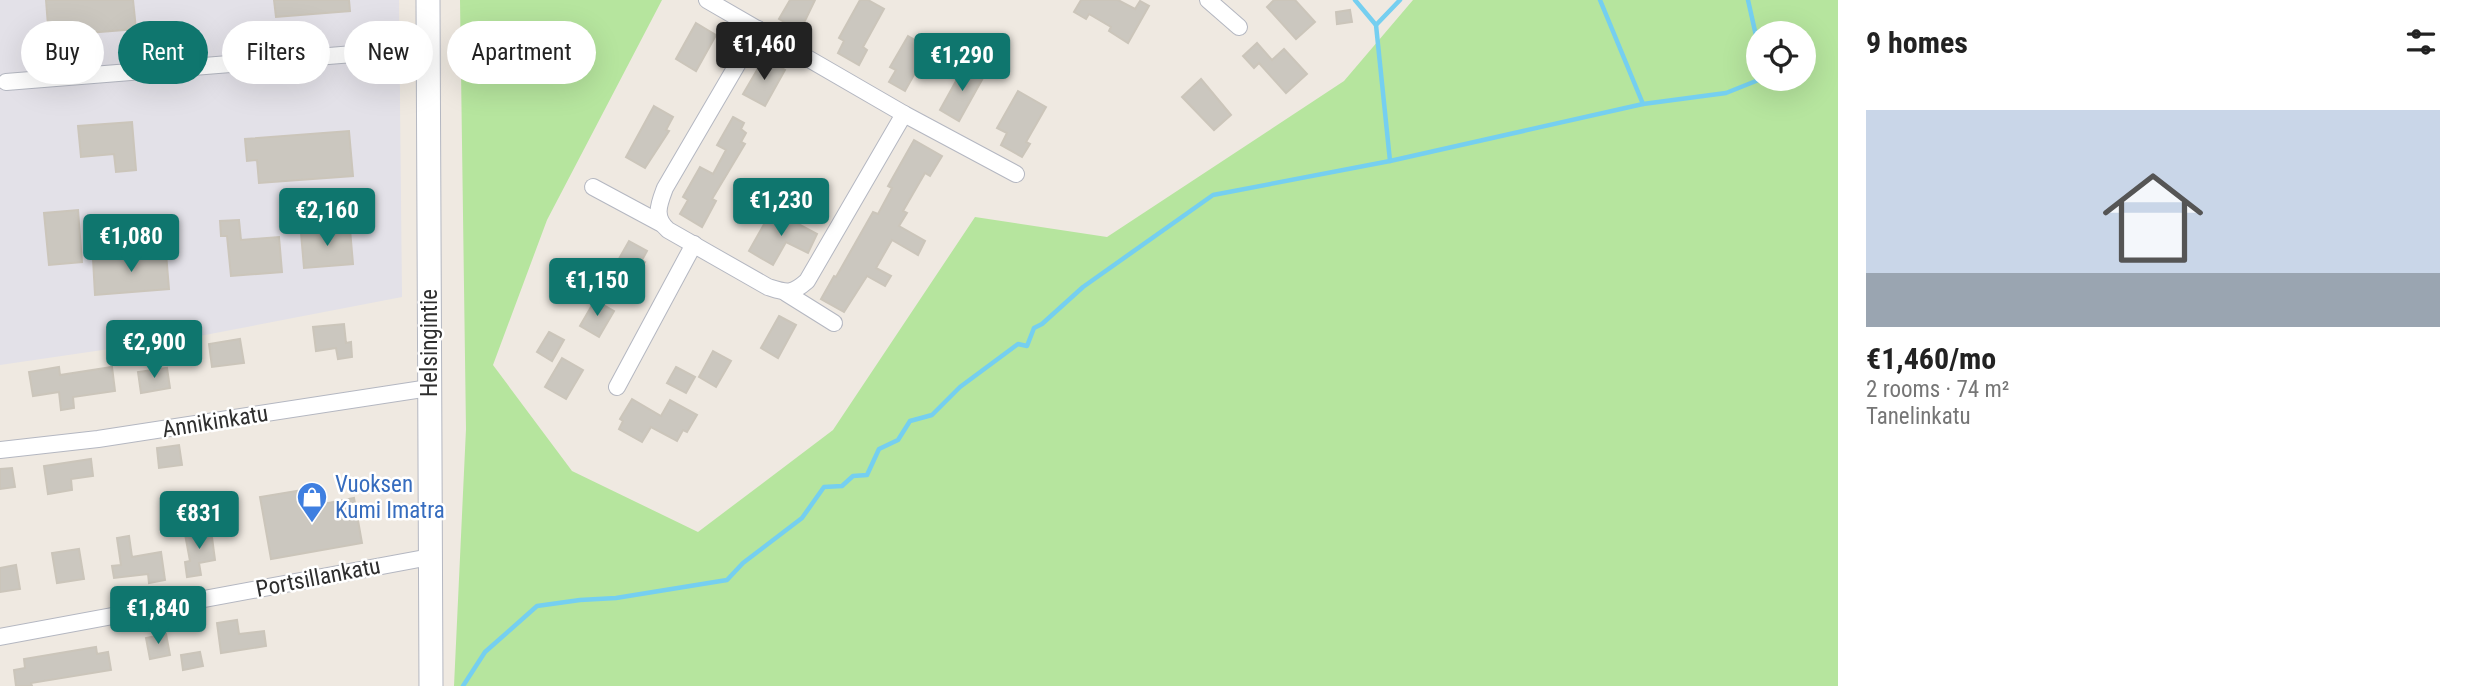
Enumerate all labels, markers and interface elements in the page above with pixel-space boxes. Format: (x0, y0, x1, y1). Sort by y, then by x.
chip: Buy (21, 21, 104, 84)
chip: Rent (118, 21, 208, 84)
chip: Filters (222, 21, 330, 84)
chip: New (344, 21, 433, 84)
chip: Apartment (447, 21, 596, 84)
map controls (1746, 21, 1816, 91)
button: locate (1746, 21, 1816, 91)
pin: €1,460 (707, 22, 821, 82)
icon: filters (2402, 23, 2440, 61)
text: 9 homes (1866, 25, 1968, 60)
text: €1,460 (732, 31, 796, 58)
pin: €1,290 (905, 34, 1019, 93)
text: €1,290 (930, 42, 994, 69)
icon: home (2090, 155, 2216, 281)
pin: €1,230 (724, 178, 838, 238)
text: €1,230 (749, 187, 813, 214)
pin: €2,160 (270, 188, 384, 248)
text: €2,160 (295, 197, 359, 224)
pin: €1,080 (74, 215, 188, 274)
text: €1,080 (99, 223, 163, 250)
pin: €1,150 (540, 258, 654, 318)
text: €1,150 (565, 267, 629, 294)
street label: Helsingintie (416, 289, 443, 397)
pin: €2,900 (97, 320, 211, 380)
text: €2,900 (122, 329, 186, 356)
text: €1,460/mo (1866, 341, 1996, 376)
text: 2 rooms · 74 m² (1866, 376, 2009, 403)
street label: Annikinkatu (160, 400, 270, 443)
text: Tanelinkatu (1866, 403, 1971, 430)
place label: Vuoksen Kumi Imatra (335, 471, 445, 524)
shop icon: Vuoksen Kumi Imatra (295, 480, 329, 524)
pin: €831 (158, 491, 240, 551)
text: €831 (176, 500, 222, 527)
street label: Portsillankatu (254, 552, 383, 603)
pin: €1,840 (101, 586, 215, 646)
text: €1,840 (126, 595, 190, 622)

